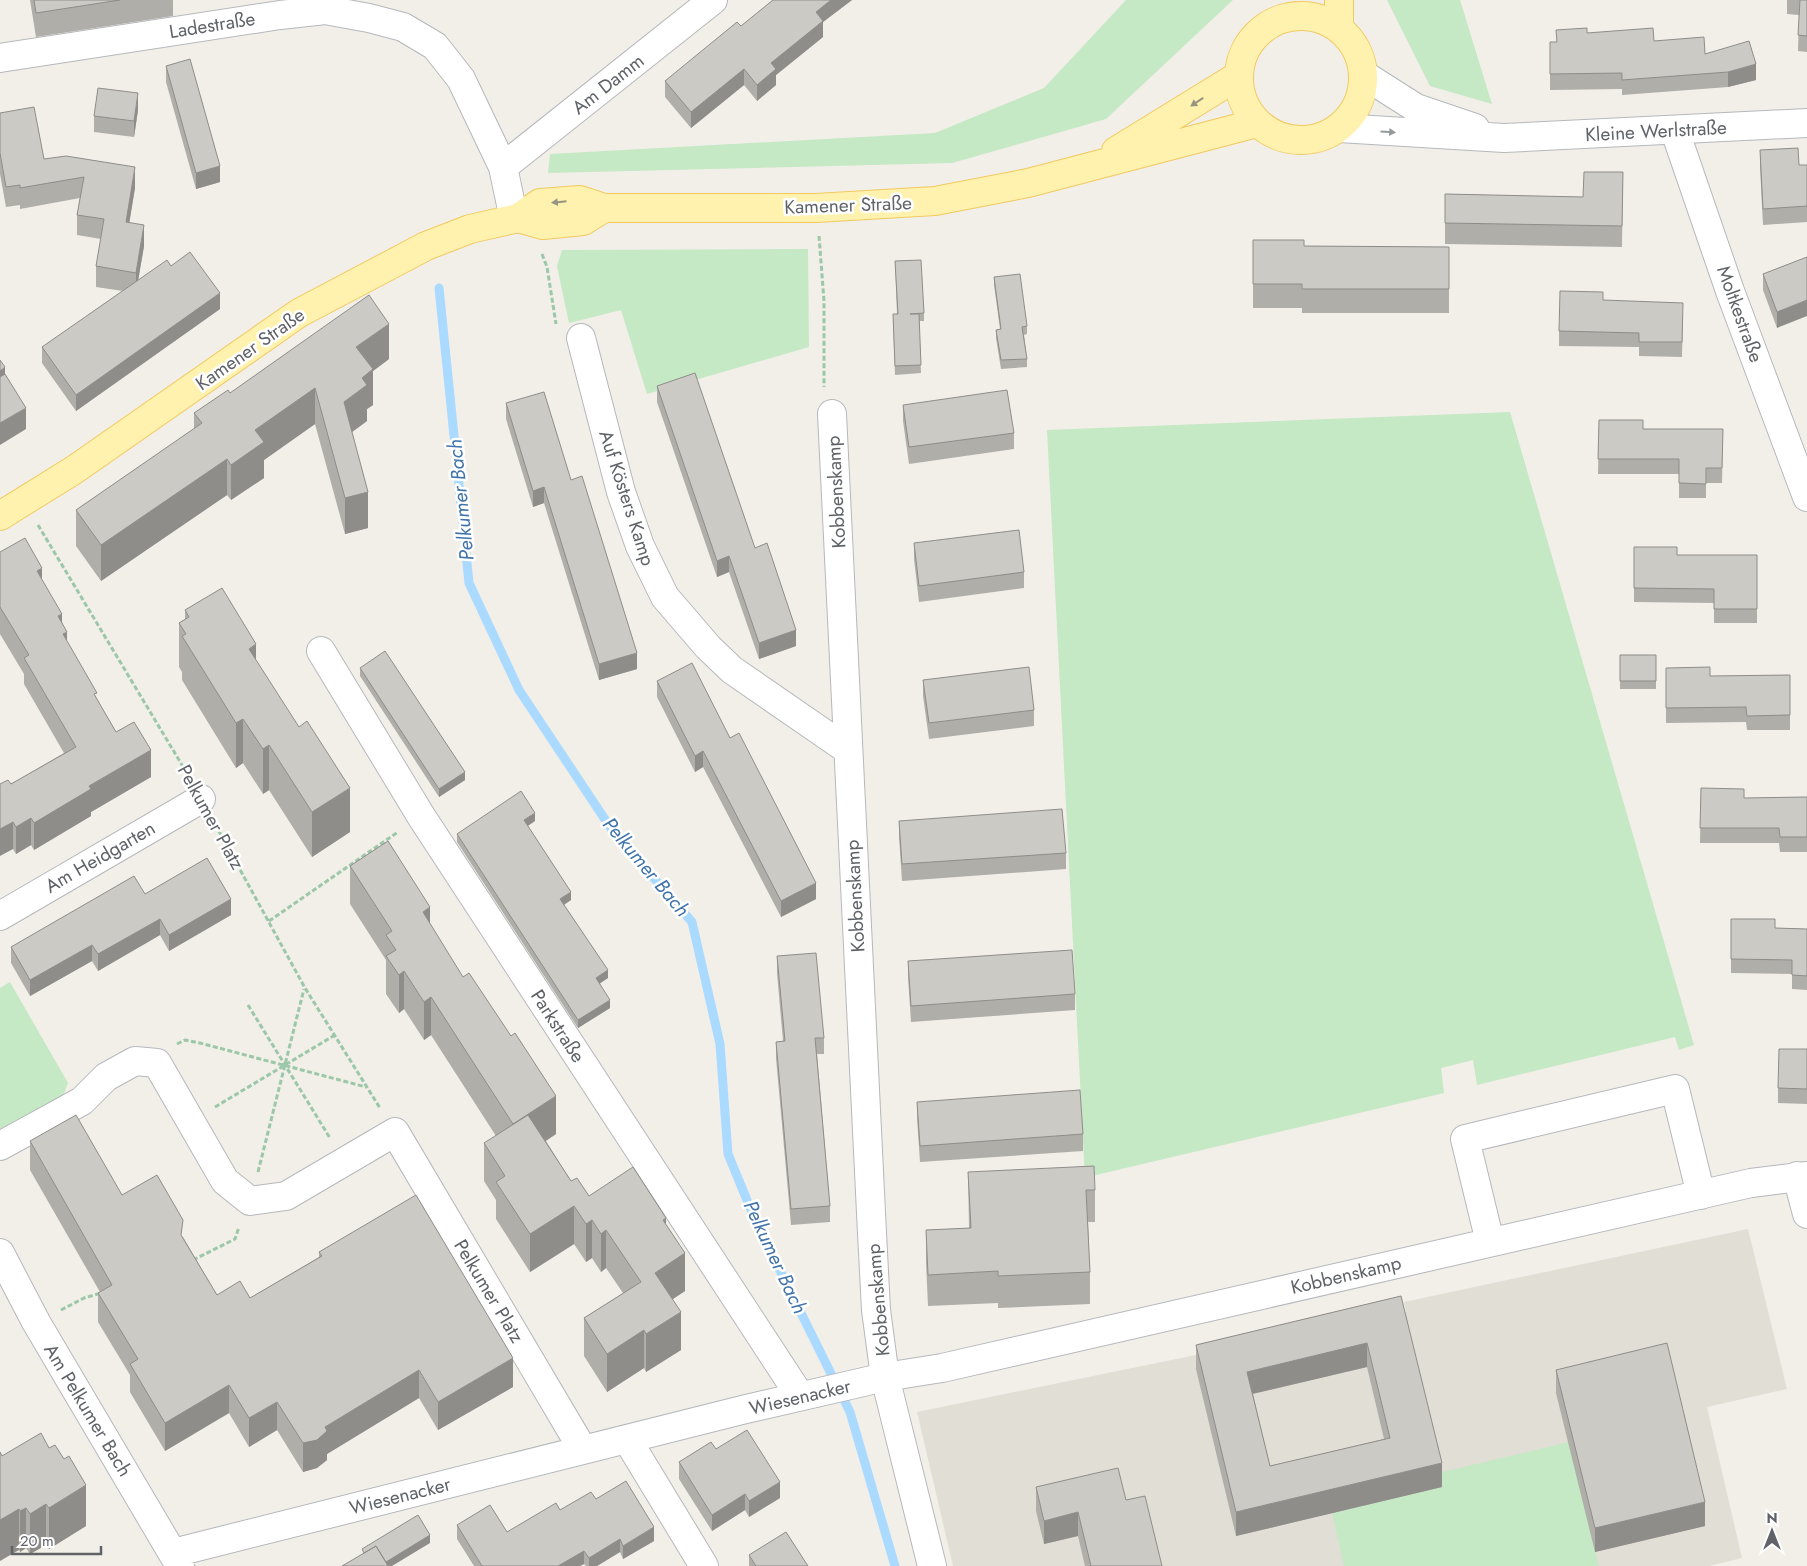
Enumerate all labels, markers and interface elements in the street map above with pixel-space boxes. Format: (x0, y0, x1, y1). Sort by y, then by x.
street label: Ladestraße (167, 5, 257, 45)
street label: Am Damm (566, 47, 650, 121)
one-way arrow (1191, 97, 1204, 107)
street label: Kleine Werlstraße (1585, 114, 1728, 148)
one-way arrow (1380, 128, 1396, 136)
street label: Kamener Straße (784, 189, 912, 221)
one-way arrow (551, 198, 567, 206)
street label: Moltkestraße (1710, 262, 1770, 366)
street label: Kamener Straße (190, 301, 310, 397)
street label: Auf Kösters Kamp (592, 427, 662, 569)
street label: Kobbenskamp (820, 435, 852, 549)
water label: Pelkumer Bach (440, 438, 482, 562)
street label: Pelkumer Platz (171, 760, 251, 875)
water label: Pelkumer Bach (596, 811, 696, 923)
street label: Am Heidgarten (40, 815, 160, 899)
street label: Kobbenskamp (839, 839, 871, 953)
street label: Parkstraße (524, 984, 592, 1068)
water label: Pelkumer Bach (736, 1195, 814, 1319)
street label: Pelkumer Platz (448, 1234, 531, 1348)
street label: Kobbenskamp (860, 1242, 896, 1357)
street label: Kobbenskamp (1288, 1249, 1404, 1301)
street label: Am Pelkumer Bach (38, 1338, 138, 1482)
street label: Wiesenacker (747, 1372, 854, 1422)
street label: Wiesenacker (346, 1470, 454, 1522)
north arrow (1747, 1506, 1797, 1556)
text: N (1766, 1508, 1778, 1528)
scale bar (12, 1524, 101, 1556)
text: 20 m (20, 1530, 54, 1552)

